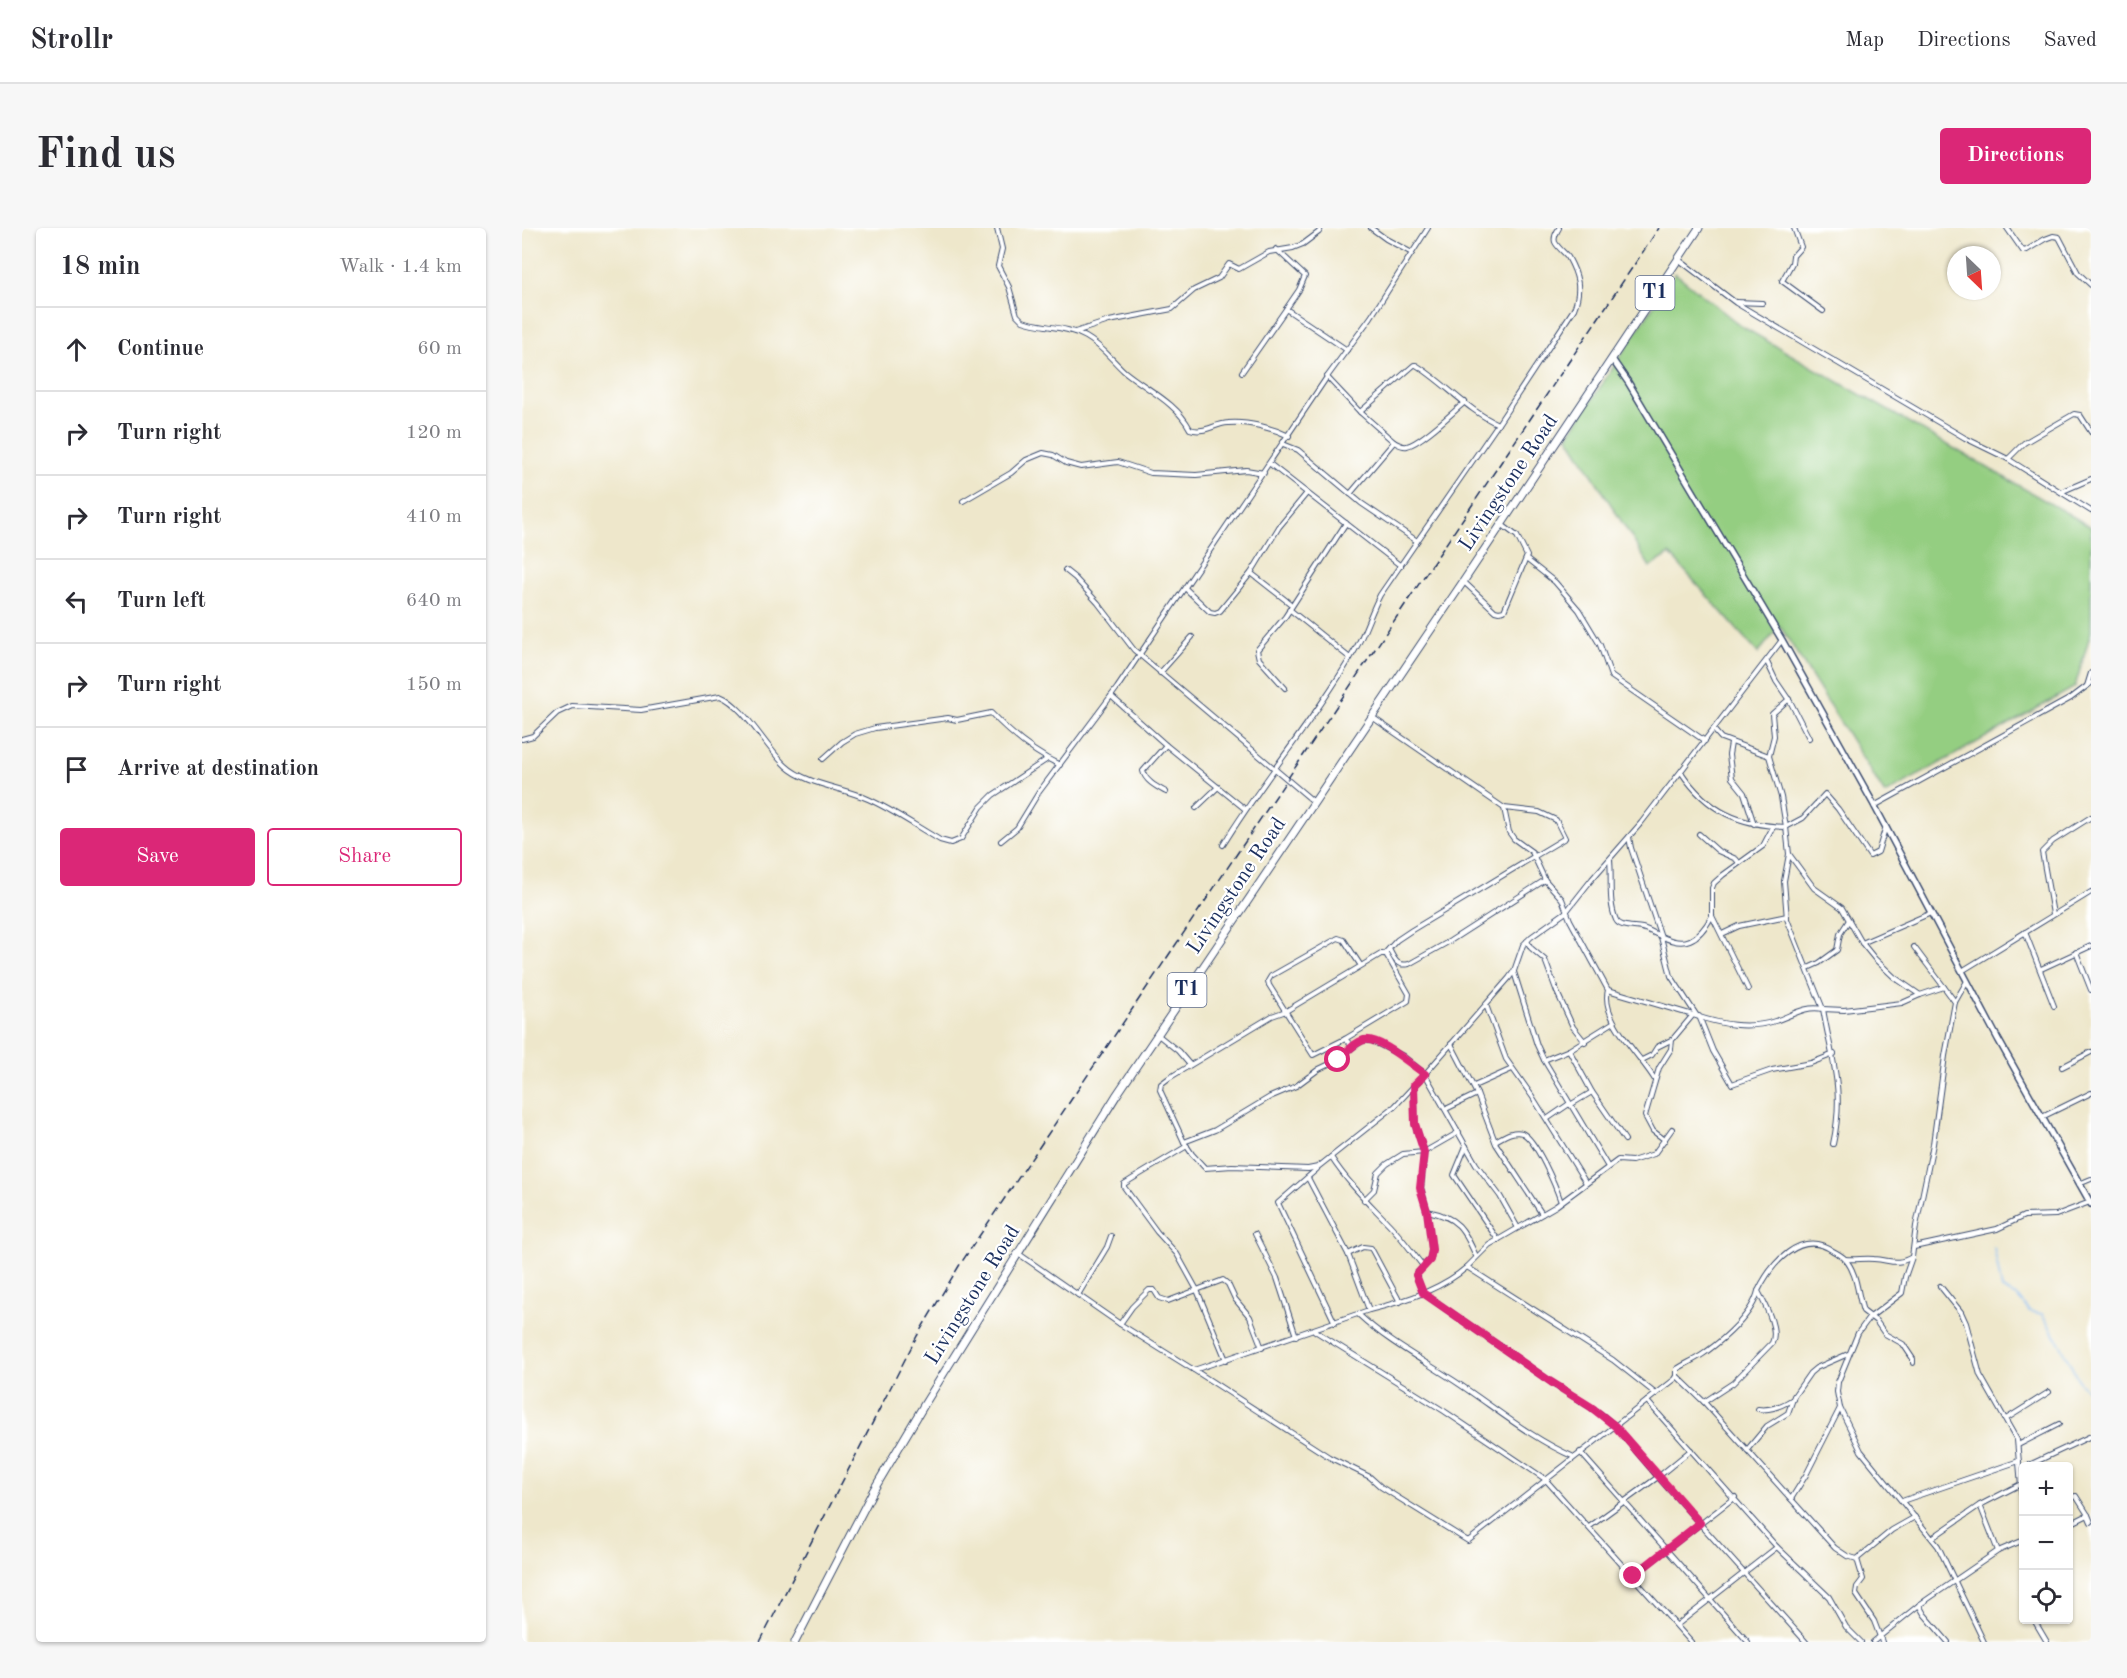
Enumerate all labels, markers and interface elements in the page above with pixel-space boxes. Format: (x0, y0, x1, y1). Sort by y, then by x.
text: Strollr (30, 27, 113, 55)
text: Map (1845, 30, 1884, 51)
text: Directions (1917, 30, 2011, 51)
text: Saved (2044, 30, 2097, 51)
button: Directions (1940, 128, 2091, 184)
text: Find us (36, 135, 175, 177)
north arrow (1947, 246, 2001, 300)
text: 18 min (60, 254, 140, 280)
text: Walk · 1.4 km (339, 257, 462, 277)
road number: T1 (1636, 276, 1674, 310)
icon: ahead (60, 333, 93, 366)
text: Continue (117, 338, 204, 360)
text: 60 m (417, 339, 462, 359)
street label: Livingstone Road (1456, 411, 1562, 555)
icon: right (60, 417, 93, 450)
text: Turn right (117, 422, 221, 444)
text: 120 m (406, 423, 462, 443)
icon: right (60, 501, 93, 534)
text: Turn right (117, 506, 221, 528)
text: 410 m (406, 507, 462, 527)
icon: left (60, 585, 93, 618)
text: Turn left (117, 590, 206, 612)
text: 640 m (406, 591, 462, 611)
icon: right (60, 669, 93, 702)
text: Turn right (117, 674, 221, 696)
text: 150 m (406, 675, 462, 695)
icon: arrive (60, 753, 93, 786)
text: Arrive at destination (117, 758, 319, 780)
street label: Livingstone Road (1184, 814, 1290, 958)
button: Save (60, 828, 255, 886)
button: Share (267, 828, 462, 886)
road number: T1 (1168, 973, 1206, 1007)
route start (1324, 1046, 1350, 1072)
street label: Livingstone Road (922, 1222, 1024, 1368)
map controls (2019, 1462, 2073, 1624)
button: + (2019, 1462, 2073, 1516)
button: − (2019, 1516, 2073, 1570)
route end (1619, 1562, 1645, 1588)
button: locate (2019, 1570, 2073, 1624)

